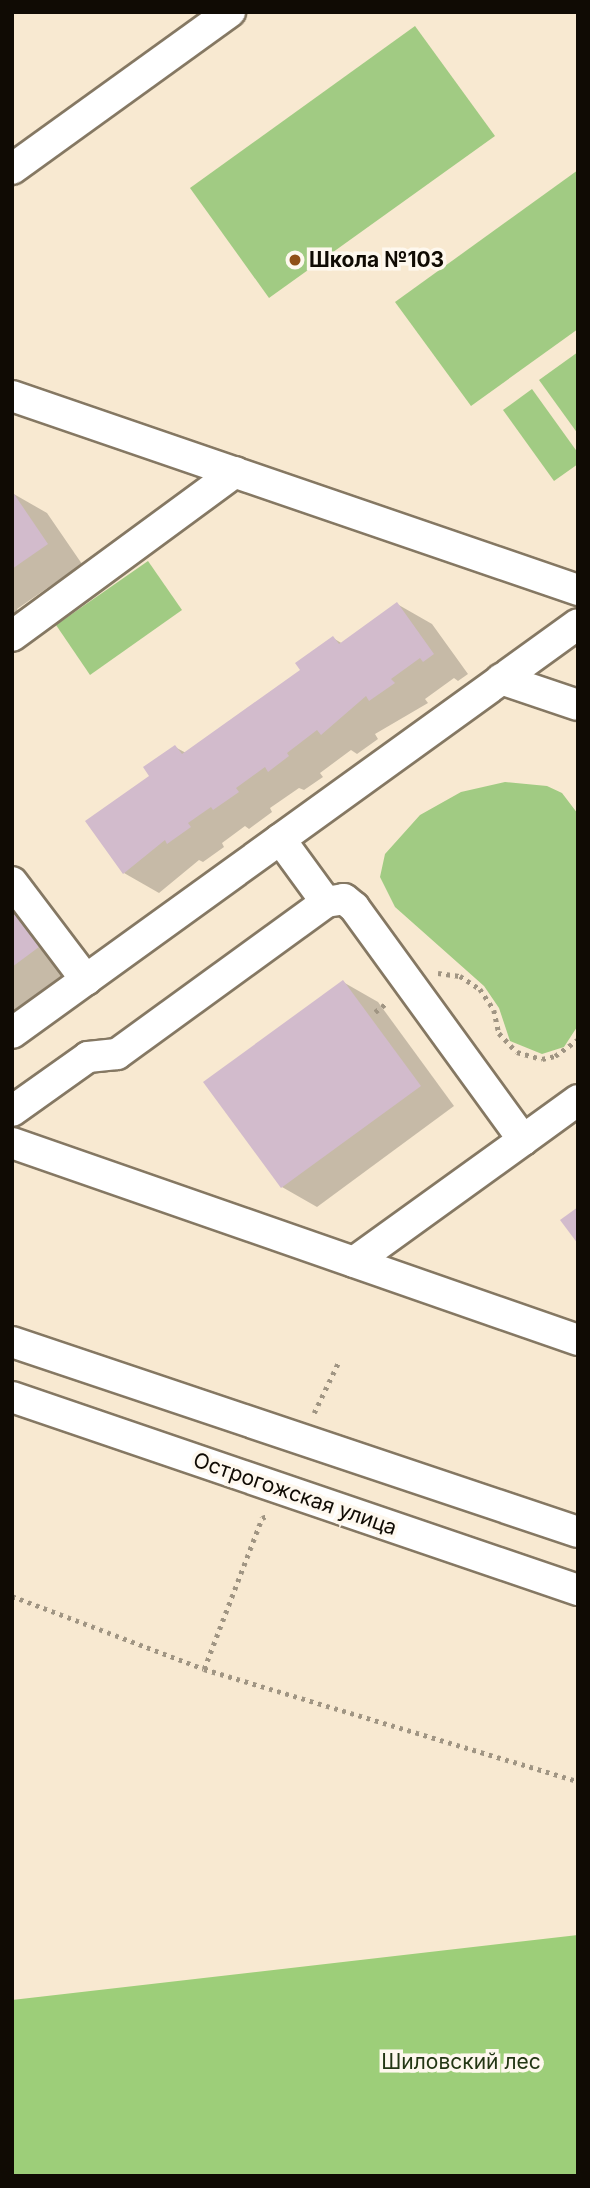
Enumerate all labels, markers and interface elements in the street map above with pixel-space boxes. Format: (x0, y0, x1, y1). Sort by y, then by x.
place label: Школа №103 (309, 247, 444, 273)
marker: Школа №103 (287, 252, 303, 268)
street label: Острогожская улица (190, 1447, 400, 1541)
park label: Шиловский лес (381, 2049, 541, 2075)

